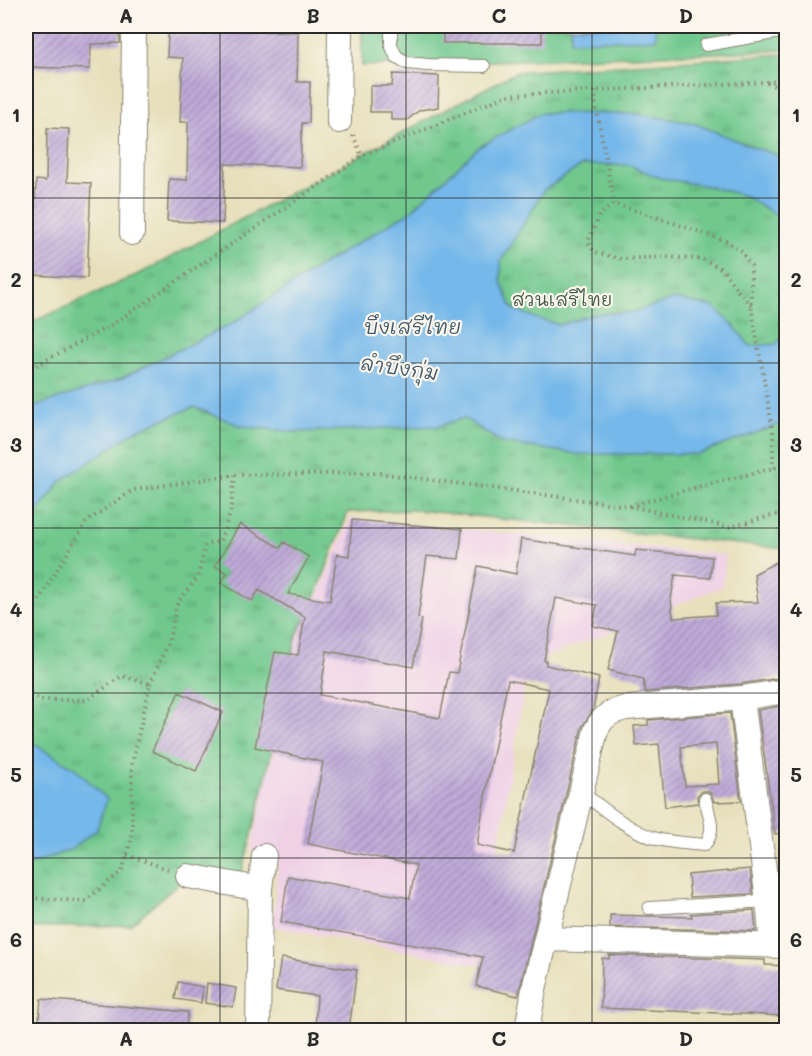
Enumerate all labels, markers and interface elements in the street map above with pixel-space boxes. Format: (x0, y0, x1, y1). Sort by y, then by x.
text: A (119, 2, 133, 28)
text: B (306, 2, 320, 28)
text: C (492, 2, 507, 28)
text: D (679, 2, 693, 28)
text: 1 (12, 101, 20, 127)
text: 1 (792, 101, 800, 127)
text: 2 (10, 266, 22, 292)
text: 2 (790, 266, 802, 292)
park label: สวนเสรีไทย (512, 287, 612, 311)
water label: บึงเสรีไทย (363, 313, 461, 339)
water label: ลำบึงกุ่ม (358, 349, 440, 389)
text: 3 (10, 431, 22, 457)
text: 3 (790, 431, 802, 457)
text: 4 (10, 596, 23, 622)
text: 4 (790, 596, 803, 622)
text: 5 (10, 761, 22, 787)
text: 5 (790, 761, 802, 787)
text: 6 (10, 926, 22, 952)
text: 6 (790, 926, 802, 952)
text: A (119, 1025, 133, 1051)
text: B (306, 1025, 320, 1051)
text: C (492, 1025, 507, 1051)
text: D (679, 1025, 693, 1051)

